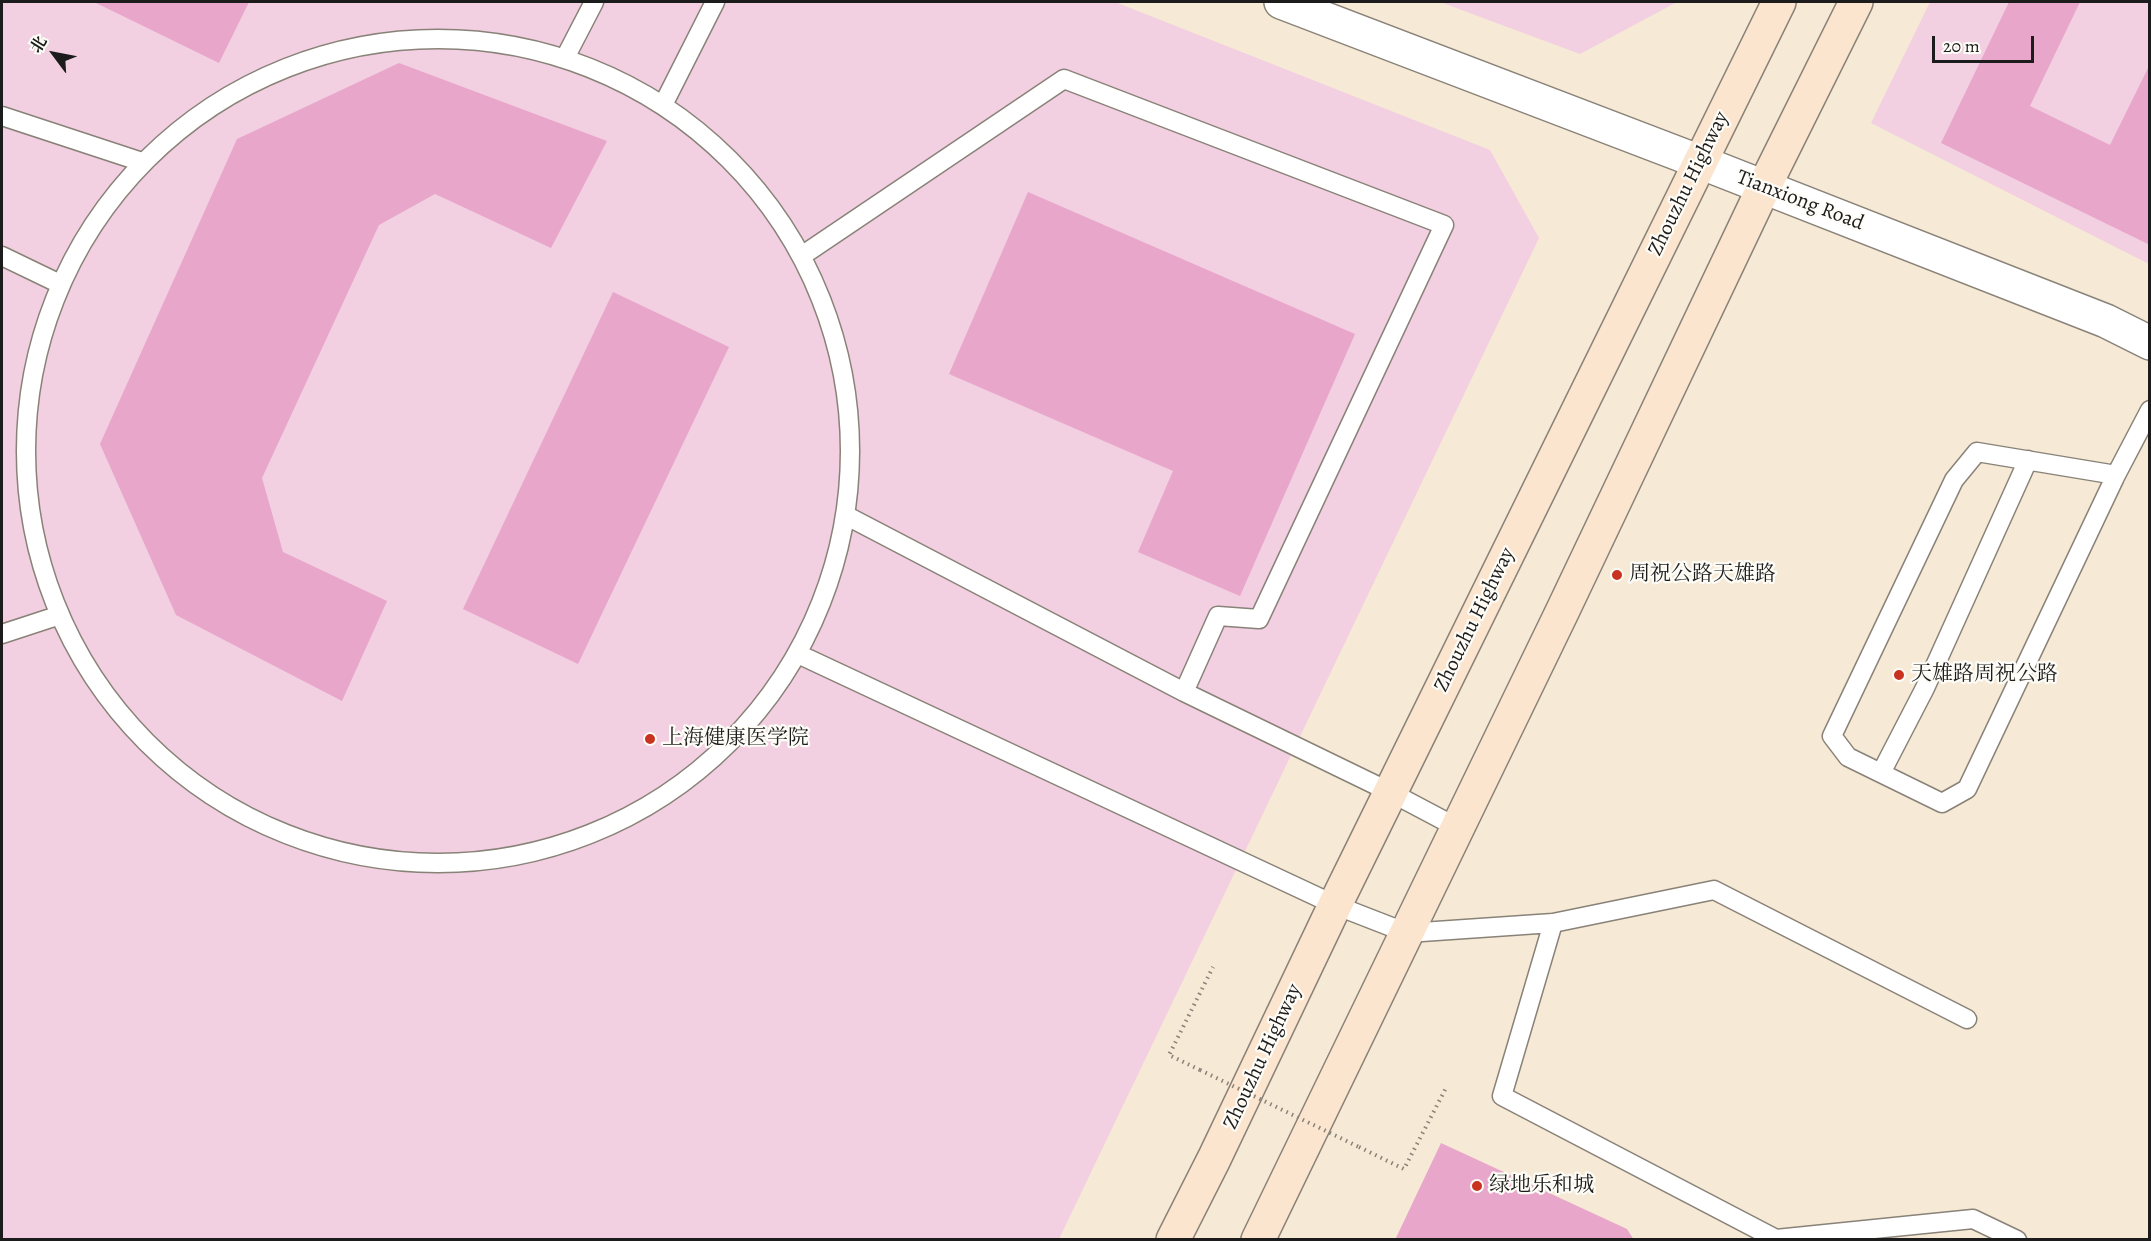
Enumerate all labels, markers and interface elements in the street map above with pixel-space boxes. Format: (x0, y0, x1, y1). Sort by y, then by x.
north arrow (24, 24, 84, 84)
scale bar (1935, 24, 2037, 62)
text: 北 (25, 32, 52, 57)
text: 20 m (1943, 34, 1980, 58)
street label: Zhouzhu Highway (1643, 108, 1735, 260)
street label: Tianxiong Road (1733, 165, 1867, 237)
street label: Zhouzhu Highway (1429, 544, 1521, 696)
place label: 周祝公路天雄路 (1629, 562, 1776, 588)
marker: 周祝公路天雄路 (1610, 568, 1624, 582)
place label: 天雄路周祝公路 (1911, 662, 2058, 688)
marker: 天雄路周祝公路 (1892, 668, 1906, 682)
place label: 上海健康医学院 (662, 726, 809, 752)
marker: 上海健康医学院 (643, 732, 657, 746)
street label: Zhouzhu Highway (1218, 980, 1308, 1134)
place label: 绿地乐和城 (1489, 1173, 1594, 1199)
marker: 绿地乐和城 (1470, 1179, 1484, 1193)

